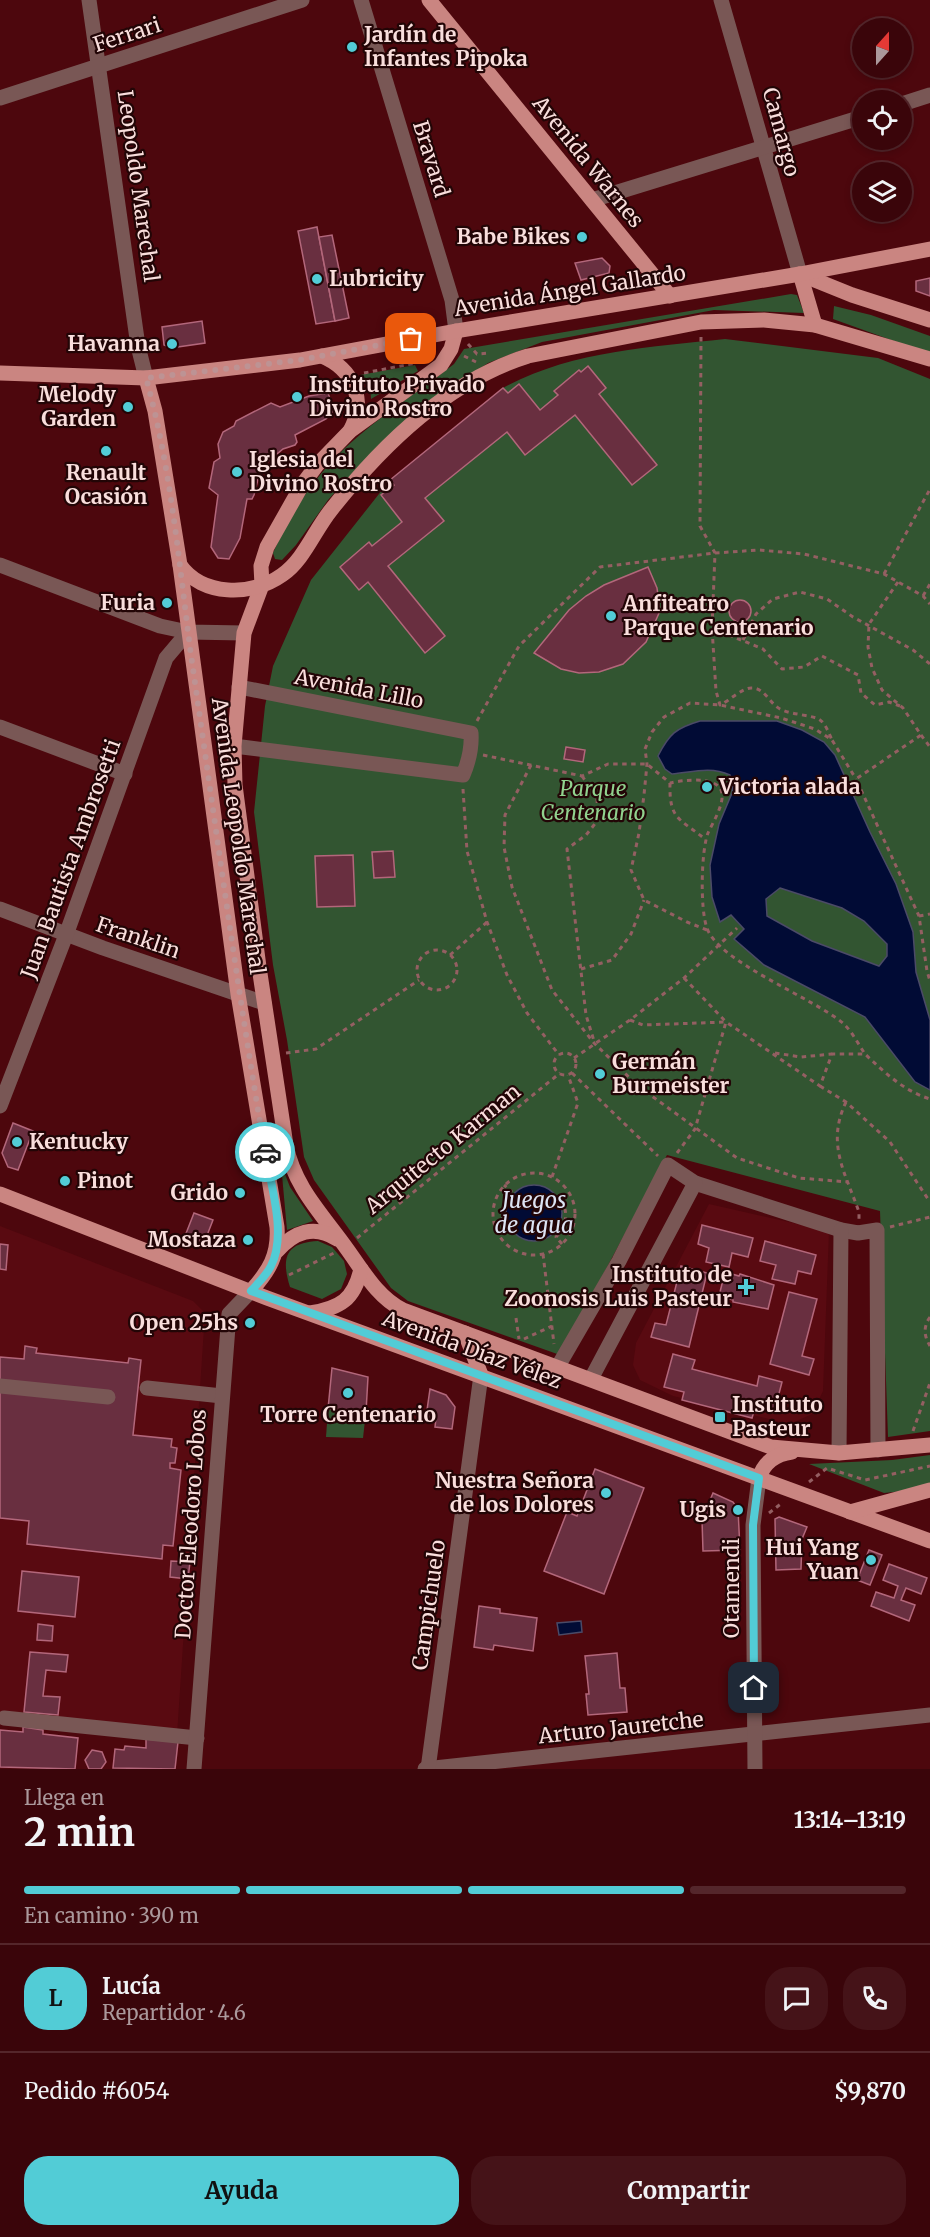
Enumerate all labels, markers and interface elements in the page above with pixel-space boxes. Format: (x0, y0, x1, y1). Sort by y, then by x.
street label: Ferrari (90, 11, 164, 58)
north arrow (852, 18, 912, 78)
map controls (852, 18, 912, 222)
place label: Jardín de Infantes Pipoka (363, 21, 528, 72)
marker: Jardín de Infantes Pipoka (345, 40, 359, 54)
street label: Camargo (757, 84, 806, 179)
street label: Leopoldo Marechal (112, 88, 165, 284)
street label: Avenida Warnes (526, 89, 650, 233)
button: locate (852, 90, 912, 150)
street label: Bravard (407, 117, 456, 201)
button: layers (852, 162, 912, 222)
place label: Babe Bikes (457, 223, 570, 250)
marker: Babe Bikes (575, 230, 589, 244)
street label: Avenida Ángel Gallardo (451, 258, 688, 322)
place label: Lubricity (329, 265, 424, 292)
marker: Lubricity (310, 272, 324, 286)
pin (385, 313, 436, 364)
icon: bag (394, 322, 427, 355)
place label: Havanna (67, 330, 160, 357)
marker: Havanna (165, 337, 179, 351)
place label: Instituto Privado Divino Rostro (309, 371, 485, 422)
place label: Melody Garden (38, 381, 117, 432)
marker: Instituto Privado Divino Rostro (290, 390, 304, 404)
marker: Melody Garden (121, 400, 135, 414)
marker: Renault Ocasión (99, 444, 113, 458)
place label: Iglesia del Divino Rostro (249, 446, 392, 497)
place label: Renault Ocasión (65, 459, 147, 510)
marker: Iglesia del Divino Rostro (230, 465, 244, 479)
place label: Furia (100, 589, 155, 616)
place label: Anfiteatro Parque Centenario (622, 590, 814, 641)
marker: Furia (160, 596, 174, 610)
marker: Anfiteatro Parque Centenario (604, 609, 618, 623)
street label: Avenida Lillo (291, 663, 426, 714)
street label: Avenida Leopoldo Marechal (206, 695, 271, 977)
street label: Juan Bautista Ambrosetti (14, 735, 127, 983)
place label: Victoria alada (718, 773, 861, 800)
park label: Parque Centenario (541, 775, 645, 826)
marker: Victoria alada (700, 780, 714, 794)
street label: Franklin (93, 911, 184, 965)
place label: Germán Burmeister (612, 1048, 729, 1099)
marker: Germán Burmeister (593, 1067, 607, 1081)
street label: Arquitecto Karman (359, 1078, 526, 1220)
courier (235, 1122, 295, 1182)
place label: Kentucky (29, 1128, 129, 1155)
marker: Kentucky (10, 1135, 24, 1149)
icon: car (249, 1136, 282, 1169)
place label: Pinot (77, 1167, 134, 1194)
marker: Pinot (58, 1174, 72, 1188)
place label: Grido (171, 1179, 228, 1206)
marker: Grido (233, 1186, 247, 1200)
water label: Juegos de agua (494, 1186, 574, 1239)
place label: Mostaza (147, 1226, 236, 1253)
marker: Mostaza (241, 1233, 255, 1247)
place label: Instituto de Zoonosis Luis Pasteur (504, 1261, 732, 1312)
marker: Instituto de Zoonosis Luis Pasteur (737, 1278, 755, 1296)
street label: Avenida Díaz Vélez (378, 1304, 565, 1394)
place label: Open 25hs (129, 1309, 238, 1336)
marker: Open 25hs (243, 1316, 257, 1330)
marker: Torre Centenario (341, 1386, 355, 1400)
place label: Instituto Pasteur (732, 1391, 823, 1442)
place label: Torre Centenario (260, 1401, 436, 1428)
street label: Doctor Eleodoro Lobos (169, 1408, 212, 1640)
marker: Instituto Pasteur (713, 1410, 727, 1424)
place label: Nuestra Señora de los Dolores (435, 1467, 594, 1518)
marker: Nuestra Señora de los Dolores (599, 1486, 613, 1500)
place label: Ugis (679, 1496, 726, 1523)
marker: Ugis (731, 1503, 745, 1517)
place label: Hui Yang Yuan (766, 1534, 859, 1585)
street label: Campichuelo (406, 1538, 451, 1672)
street label: Otamendi (718, 1538, 745, 1638)
marker: Hui Yang Yuan (864, 1553, 878, 1567)
pin (728, 1662, 779, 1713)
icon: home (737, 1671, 770, 1704)
street label: Arturo Jauretche (536, 1705, 705, 1750)
text: Llega en (24, 1785, 104, 1810)
text: 13:14–13:19 (794, 1806, 906, 1834)
text: 2 min (24, 1808, 135, 1857)
text: En camino · 390 m (24, 1903, 199, 1928)
button: chat (765, 1967, 828, 2030)
button: phone (843, 1967, 906, 2030)
text: Lucía (102, 1972, 161, 2000)
text: L (49, 1984, 63, 2012)
text: Repartidor · 4.6 (102, 2000, 246, 2025)
text: Pedido #6054 (24, 2077, 169, 2105)
text: $9,870 (834, 2077, 906, 2105)
button: Ayuda (24, 2156, 459, 2225)
button: Compartir (471, 2156, 906, 2225)

